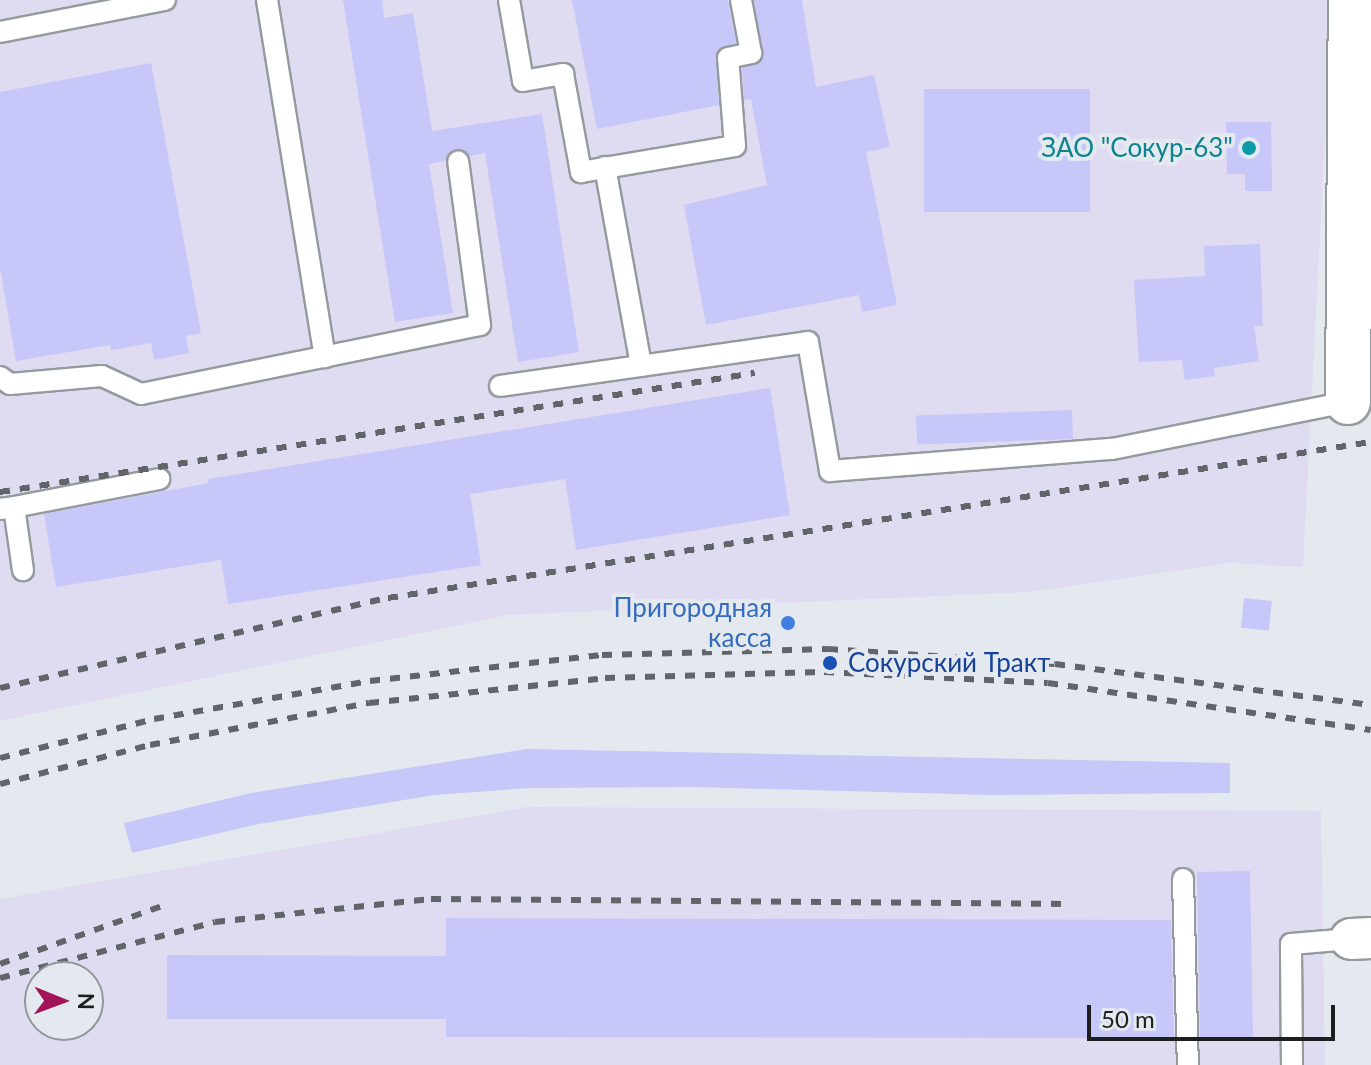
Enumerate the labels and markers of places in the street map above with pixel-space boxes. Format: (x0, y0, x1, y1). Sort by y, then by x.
place label: ЗАО "Сокур-63" (1041, 132, 1233, 164)
marker: ЗАО "Сокур-63" (1240, 139, 1258, 157)
place label: Пригородная касса (613, 592, 772, 654)
marker: Пригородная касса (779, 614, 797, 632)
place label: Сокурский Тракт (848, 647, 1050, 679)
marker: Сокурский Тракт (819, 652, 841, 674)

